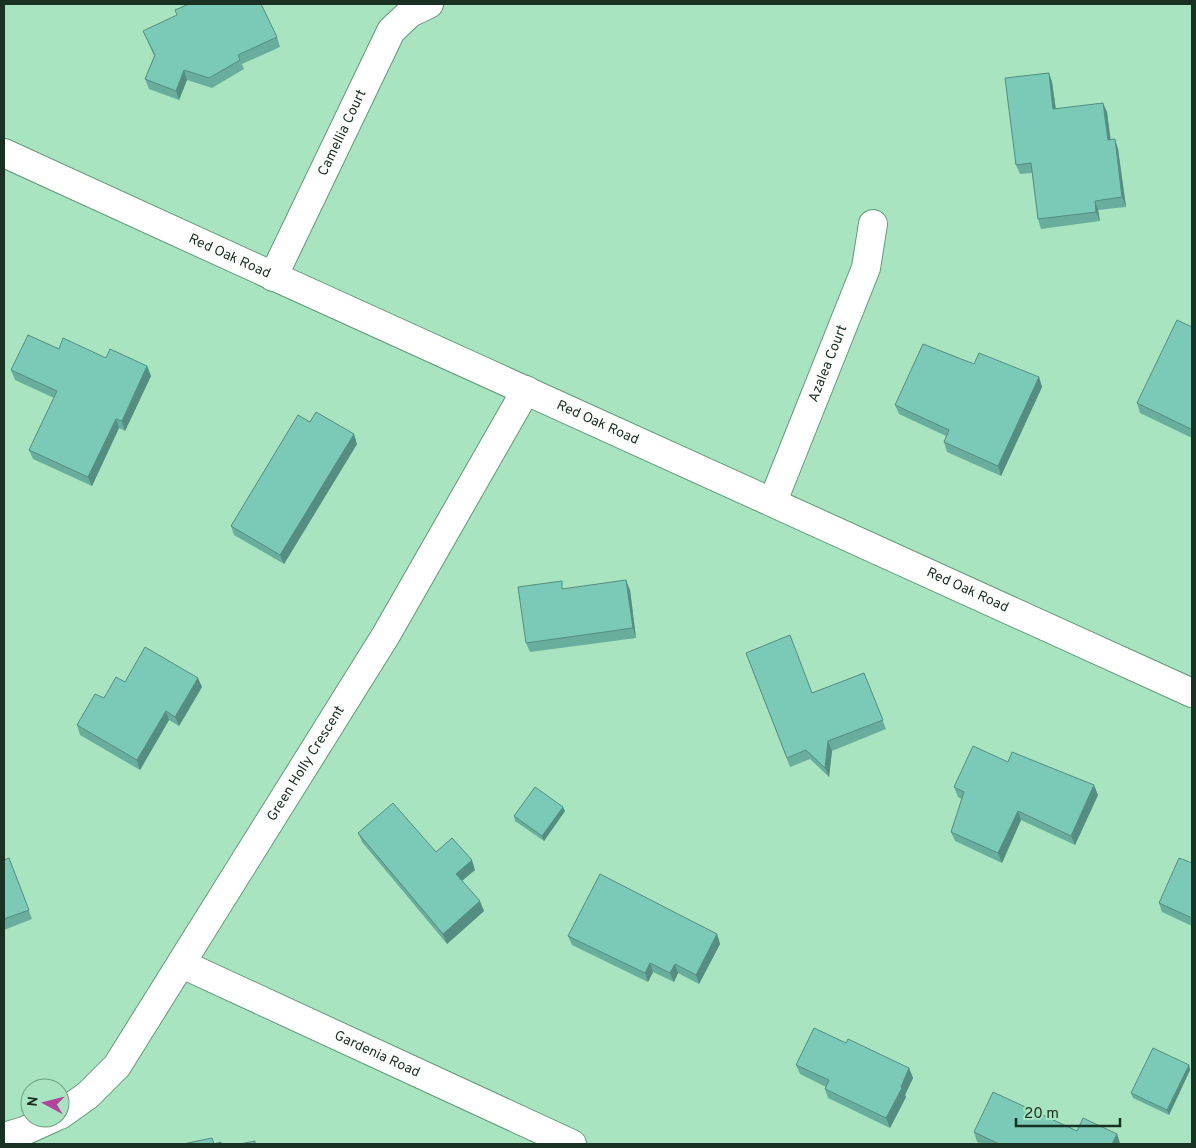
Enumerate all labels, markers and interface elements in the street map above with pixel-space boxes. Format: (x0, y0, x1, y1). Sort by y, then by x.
street label: Camellia Court (314, 87, 370, 179)
street label: Red Oak Road (186, 230, 273, 282)
street label: Azalea Court (805, 322, 851, 405)
street label: Red Oak Road (554, 397, 642, 448)
street label: Red Oak Road (924, 564, 1011, 616)
street label: Green Holly Crescent (263, 703, 348, 824)
street label: Gardenia Road (332, 1027, 423, 1081)
north arrow (20, 1078, 70, 1128)
text: N (25, 1096, 43, 1108)
scale bar (1016, 1096, 1120, 1128)
text: 20 m (1024, 1105, 1059, 1124)

